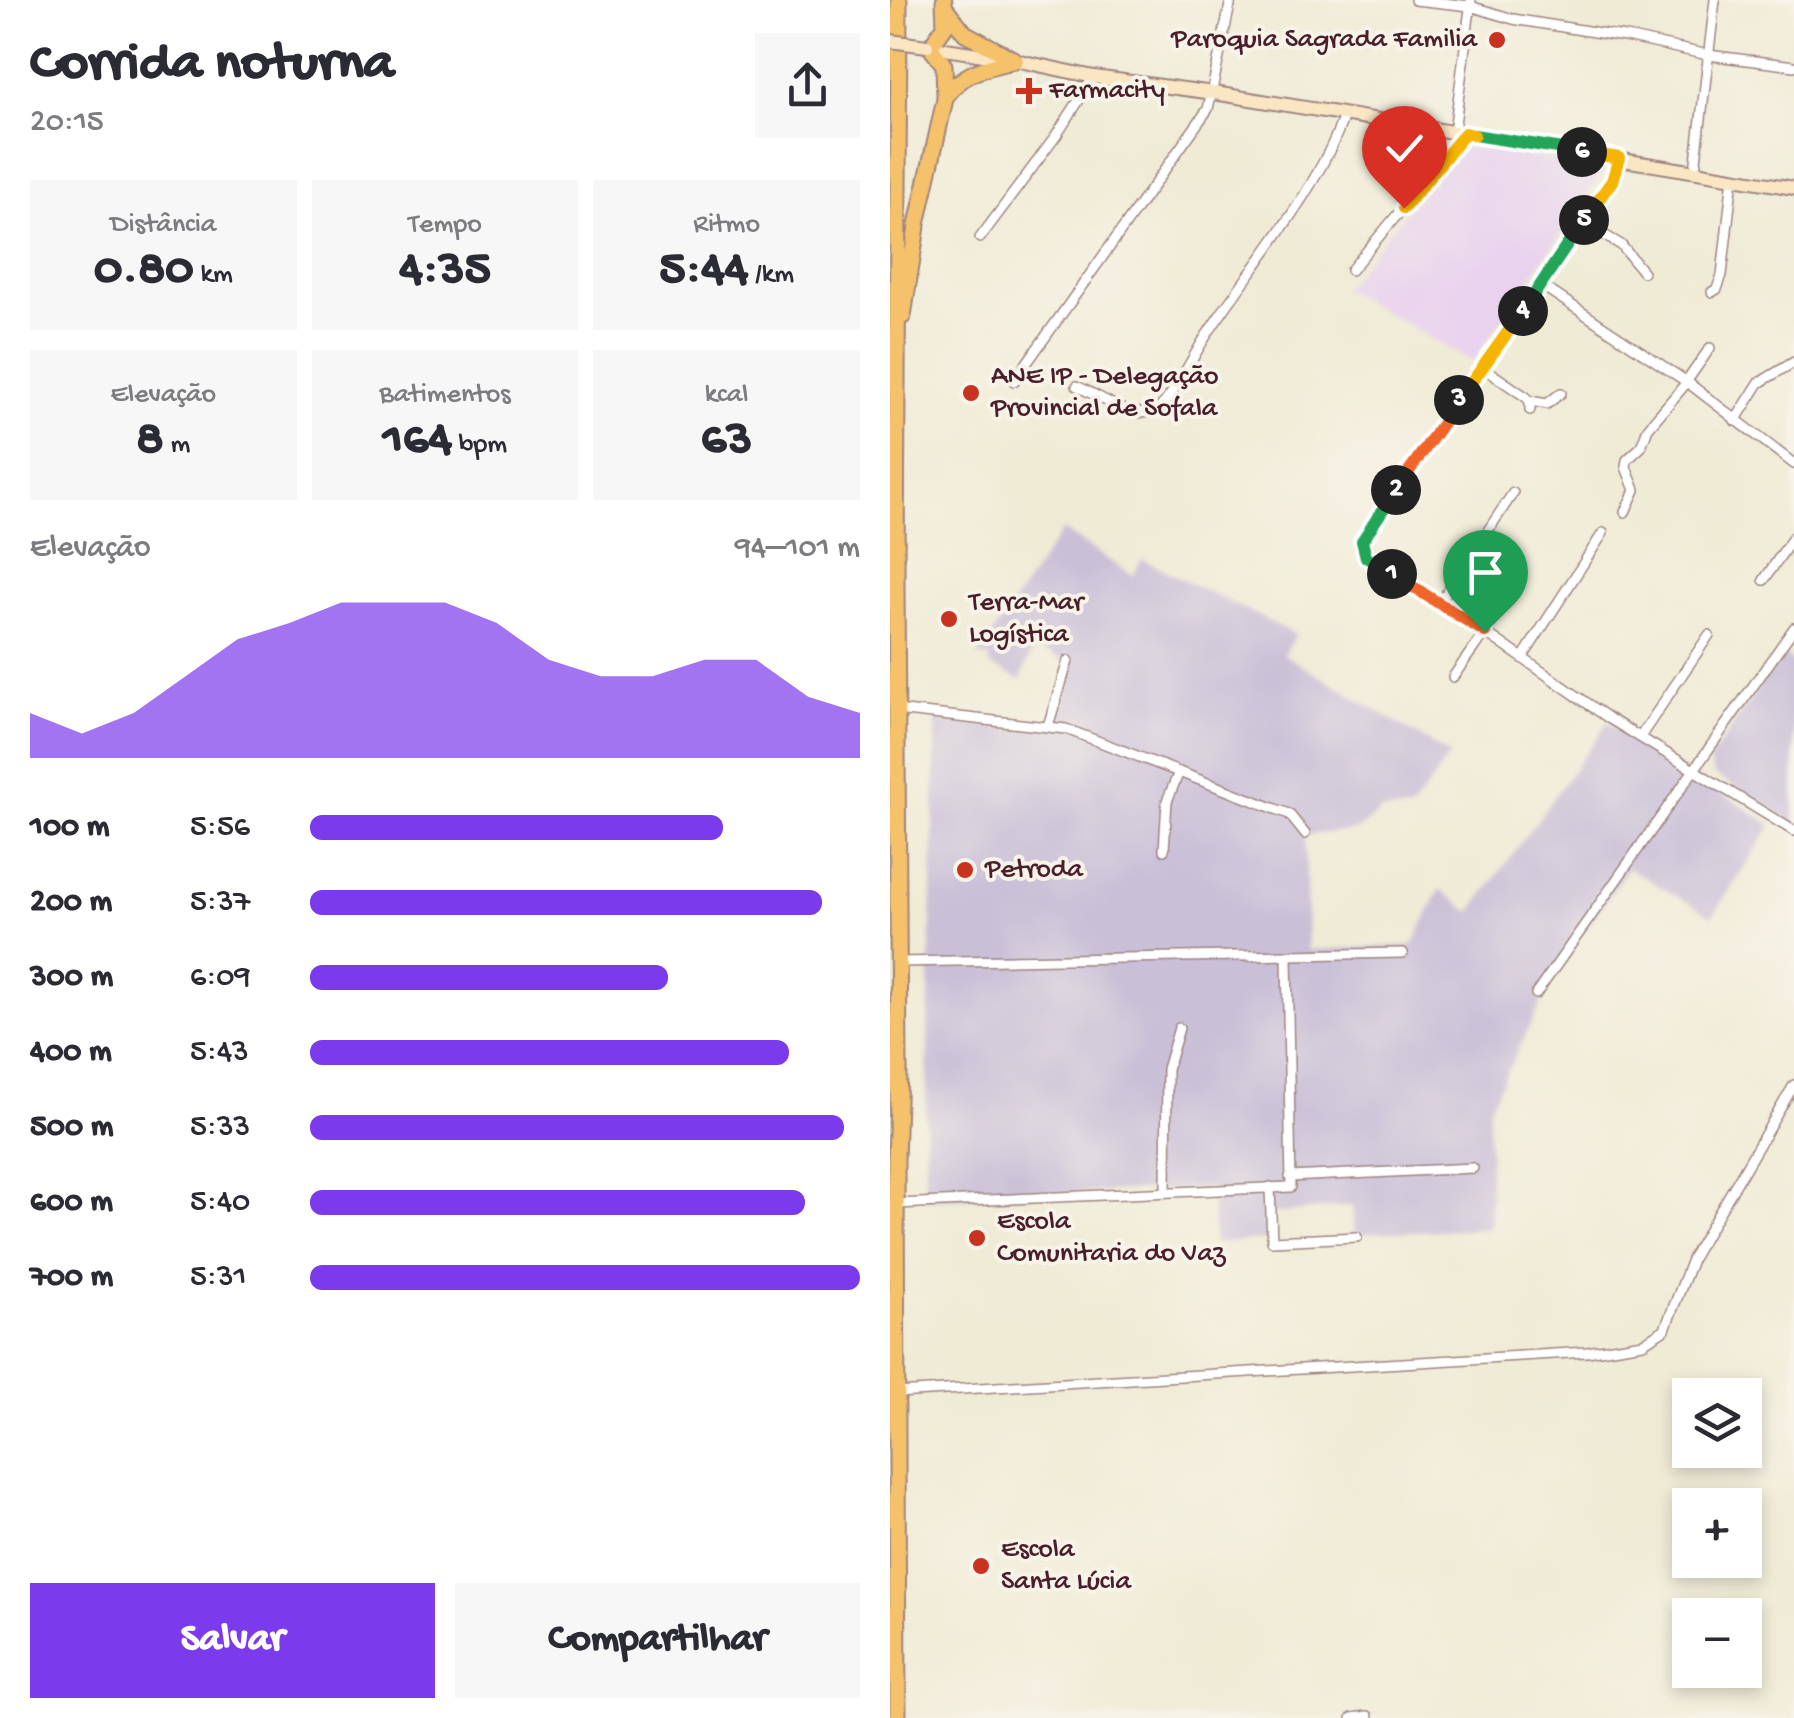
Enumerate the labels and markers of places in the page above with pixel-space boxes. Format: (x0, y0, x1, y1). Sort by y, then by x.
place label: Paroquia Sagrada Familia (1170, 24, 1478, 57)
marker: Paroquia Sagrada Familia (1486, 29, 1508, 51)
place label: Farmacity (1048, 75, 1165, 108)
marker: Farmacity (1018, 80, 1040, 102)
pin (1362, 106, 1447, 209)
pin: 6 (1557, 127, 1607, 177)
pin: 5 (1559, 195, 1609, 245)
pin: 4 (1498, 286, 1548, 336)
place label: ANE IP - Delegação Provincial de Sofala (990, 361, 1219, 426)
pin: 3 (1434, 375, 1484, 425)
marker: ANE IP - Delegação Provincial de Sofala (960, 382, 982, 404)
pin: 2 (1371, 465, 1421, 515)
pin (1443, 530, 1528, 633)
pin: 1 (1367, 549, 1417, 599)
place label: Terra-Mar Logística (967, 587, 1085, 652)
marker: Terra-Mar Logística (938, 608, 960, 630)
place label: Petroda (984, 854, 1084, 887)
marker: Petroda (954, 859, 976, 881)
place label: Escola Comunitaria do Vaz (997, 1206, 1227, 1271)
marker: Escola Comunitaria do Vaz (966, 1227, 988, 1249)
place label: Escola Santa Lúcia (1001, 1534, 1132, 1599)
marker: Escola Santa Lúcia (970, 1555, 992, 1577)

